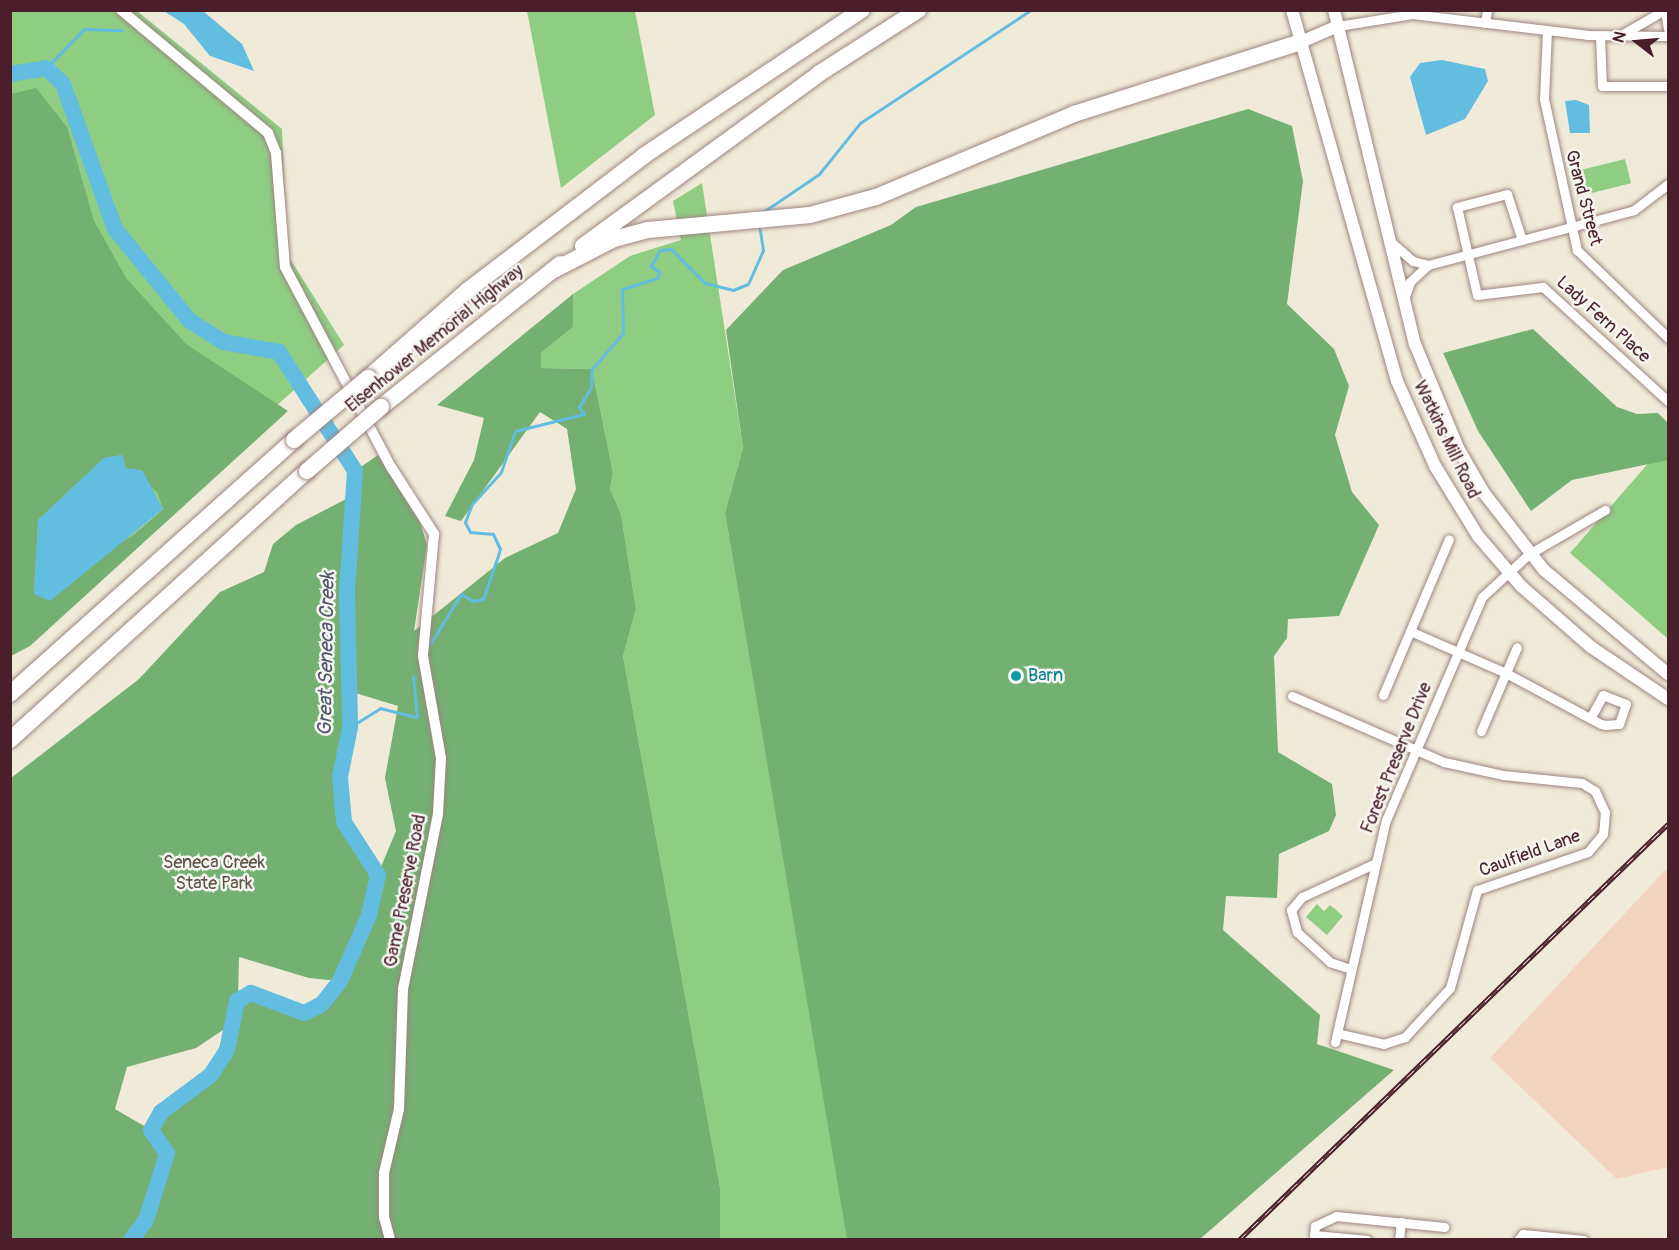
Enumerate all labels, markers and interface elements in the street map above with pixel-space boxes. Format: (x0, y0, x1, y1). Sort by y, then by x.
north arrow (1607, 12, 1667, 72)
text: N (1609, 29, 1631, 45)
street label: Grand Street (1560, 148, 1606, 248)
street label: Eisenhower Memorial Highway (342, 261, 528, 417)
street label: Lady Fern Place (1551, 272, 1655, 368)
street label: Watkins Mill Road (1408, 377, 1484, 503)
water label: Great Seneca Creek (313, 572, 339, 736)
place label: Barn (1028, 665, 1063, 687)
marker: Barn (1009, 669, 1023, 683)
street label: Forest Preserve Drive (1357, 679, 1437, 837)
street label: Game Preserve Road (381, 813, 431, 969)
street label: Caulfield Lane (1477, 826, 1583, 882)
park label: Seneca Creek State Park (163, 853, 265, 896)

